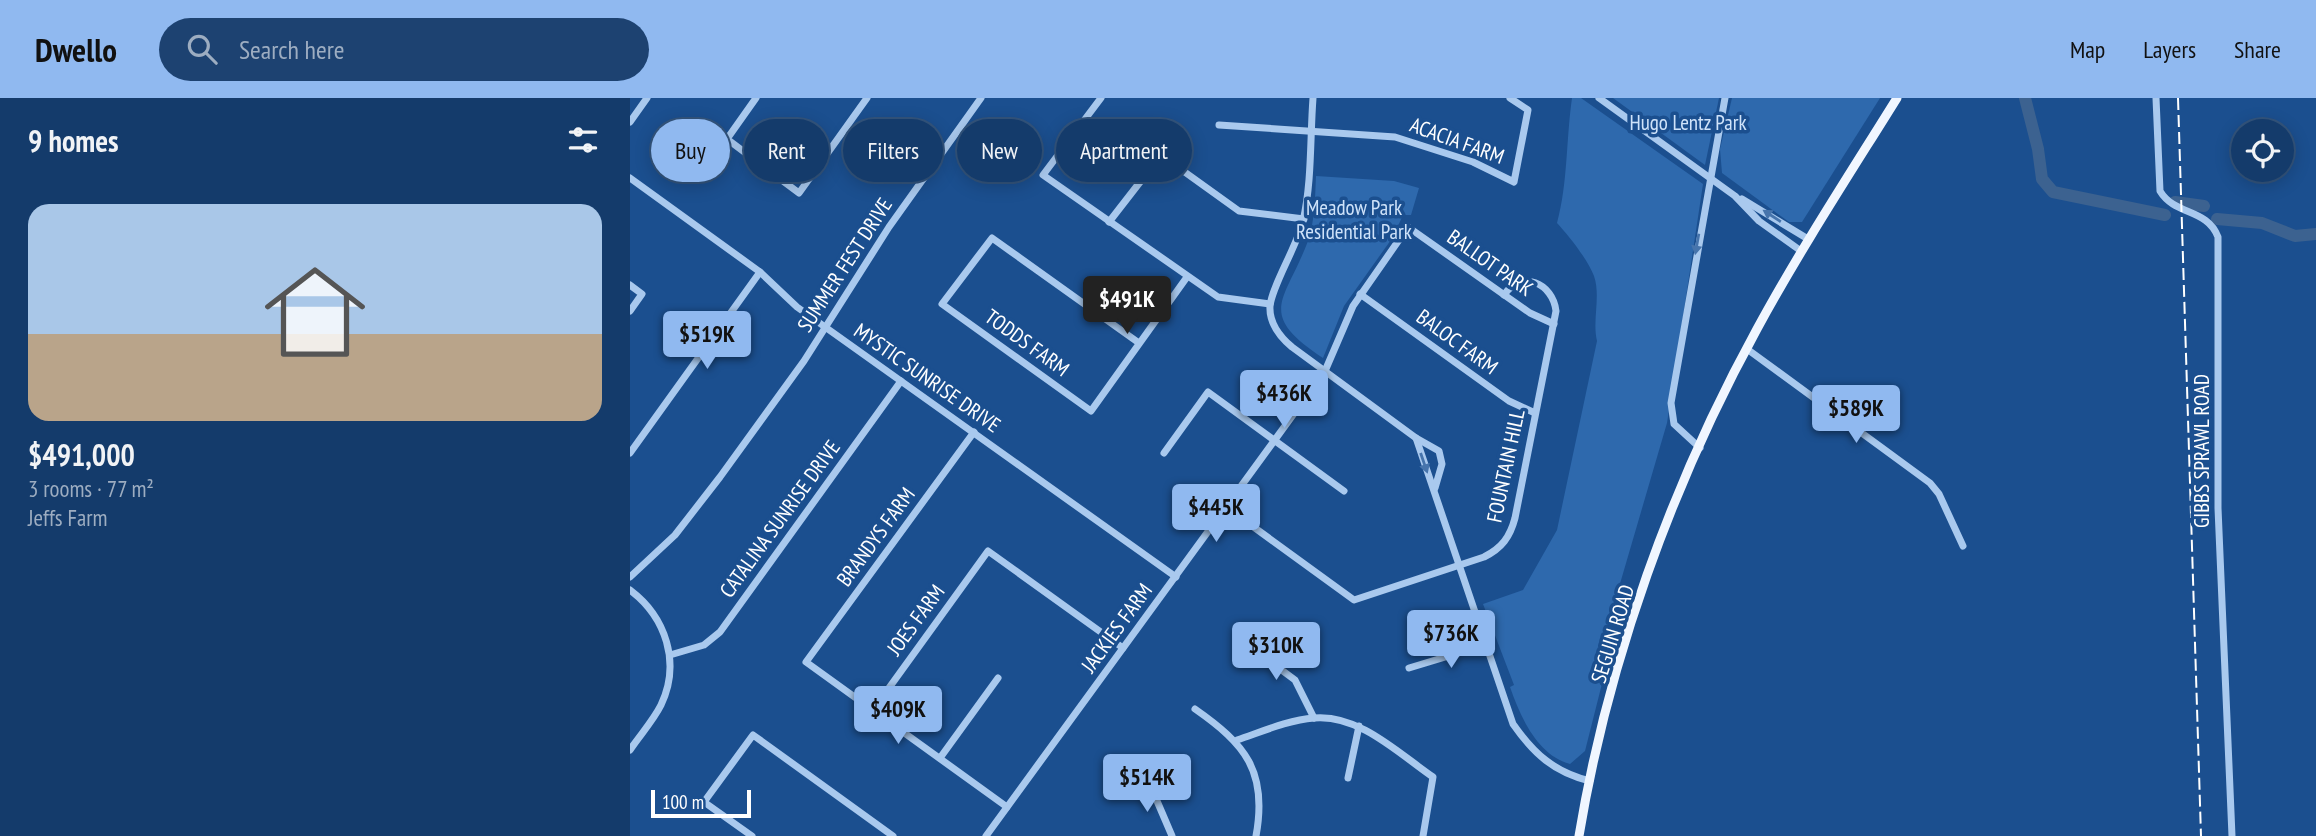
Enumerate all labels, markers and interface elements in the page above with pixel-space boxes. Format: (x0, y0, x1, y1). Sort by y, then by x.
search box (159, 18, 649, 81)
text: Dwello (35, 28, 117, 71)
icon: search (183, 30, 221, 68)
text: Search here (239, 33, 345, 66)
text: Map (2070, 34, 2105, 65)
text: Layers (2143, 34, 2196, 65)
text: Share (2234, 34, 2281, 65)
park label: Hugo Lentz Park (1629, 109, 1747, 136)
street label: ACACIA FARM (1406, 111, 1508, 170)
chip: Buy (651, 119, 730, 182)
chip: Rent (744, 119, 829, 182)
chip: Filters (843, 119, 943, 182)
chip: New (957, 119, 1042, 182)
chip: Apartment (1056, 119, 1192, 182)
map controls (2231, 119, 2294, 182)
button: locate (2231, 119, 2294, 182)
text: 9 homes (28, 121, 119, 160)
icon: filters (564, 121, 602, 159)
street label: SUMMER FEST DRIVE (791, 192, 898, 337)
park label: Meadow Park Residential Park (1296, 194, 1412, 245)
one-way arrow (1763, 210, 1782, 223)
street label: BALLOT PARK (1442, 223, 1538, 302)
one-way arrow (1691, 233, 1702, 255)
icon: home (252, 249, 378, 375)
pin: $491K (1078, 276, 1176, 336)
text: $491K (1099, 284, 1155, 313)
street label: TODDS FARM (980, 303, 1075, 382)
street label: BALOC FARM (1411, 303, 1503, 380)
pin: $519K (658, 312, 756, 371)
street label: MYSTIC SUNRISE DRIVE (849, 317, 1006, 438)
text: $519K (679, 319, 735, 348)
pin: $436K (1235, 370, 1333, 430)
street label: GIBBS SPRAWL ROAD (2188, 374, 2215, 528)
text: $436K (1256, 378, 1312, 407)
pin: $589K (1807, 386, 1905, 445)
text: $589K (1828, 393, 1884, 422)
street label: FOUNTAIN HILL (1480, 407, 1531, 525)
text: $491,000 (28, 435, 135, 474)
street label: CATALINA SUNRISE DRIVE (713, 435, 846, 603)
one-way arrow (1420, 453, 1430, 474)
text: 3 rooms · 77 m² (28, 474, 154, 503)
street label: BRANDYS FARM (831, 482, 921, 592)
pin: $445K (1167, 484, 1265, 544)
text: $445K (1188, 492, 1244, 521)
text: Jeffs Farm (28, 503, 108, 532)
street label: JACKIES FARM (1075, 578, 1158, 678)
street label: JOES FARM (880, 579, 950, 661)
street label: SEGUIN ROAD (1585, 581, 1640, 686)
pin: $736K (1402, 610, 1500, 670)
text: $736K (1423, 618, 1479, 647)
pin: $310K (1227, 622, 1325, 682)
text: $310K (1248, 630, 1304, 659)
pin: $409K (849, 686, 947, 746)
text: $409K (870, 694, 926, 723)
pin: $514K (1098, 754, 1196, 814)
text: $514K (1119, 762, 1175, 791)
scale bar (651, 787, 751, 819)
text: 100 m (662, 790, 704, 814)

